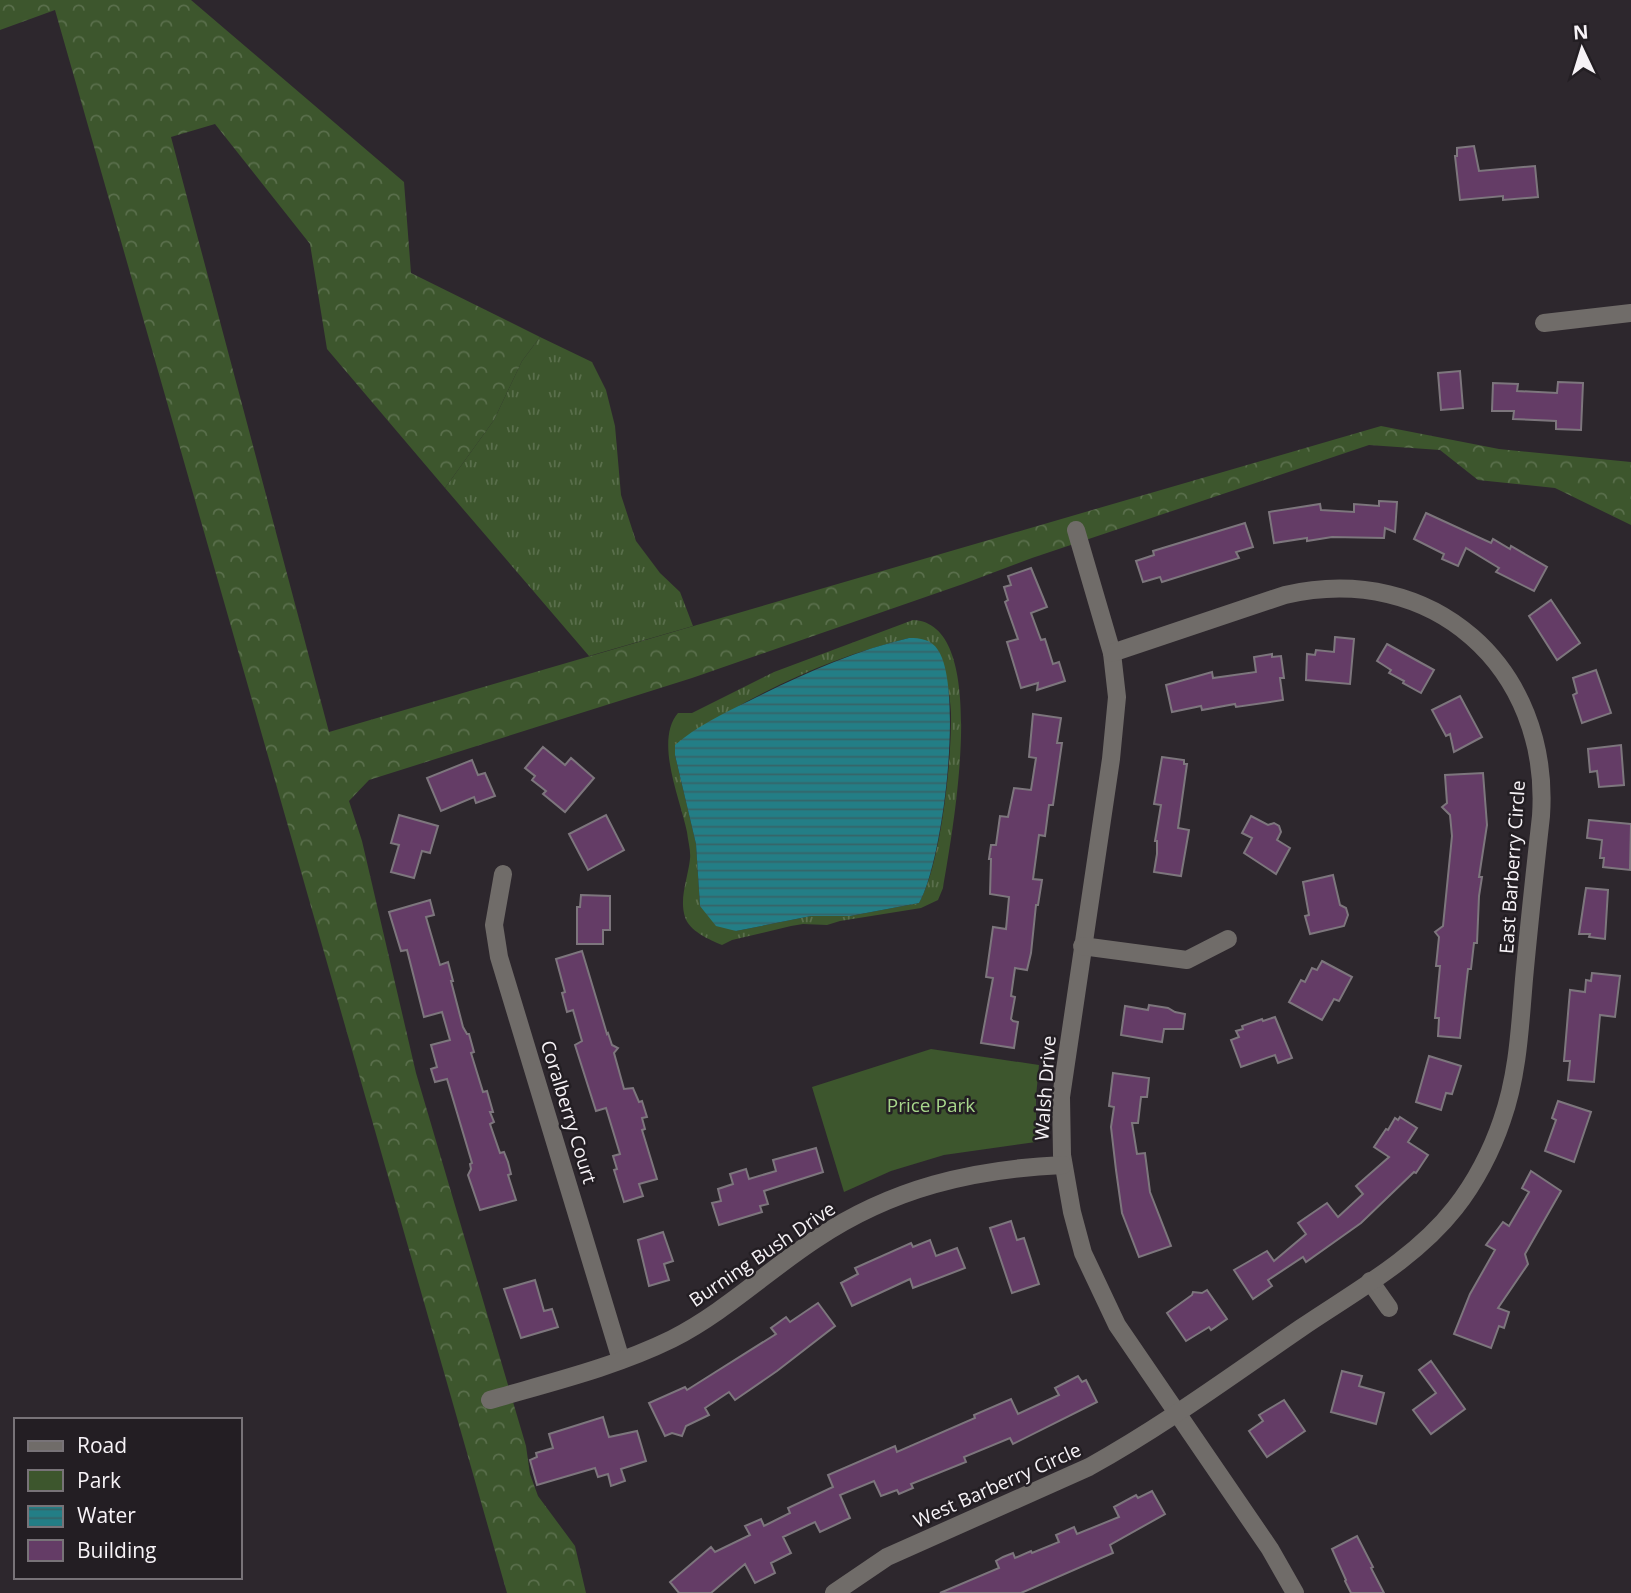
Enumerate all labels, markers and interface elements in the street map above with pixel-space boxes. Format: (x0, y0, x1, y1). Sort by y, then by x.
north arrow (1547, 14, 1617, 84)
text: N (1572, 19, 1589, 46)
street label: East Barberry Circle (1493, 779, 1531, 955)
street label: Walsh Drive (1028, 1035, 1062, 1141)
street label: Coralberry Court (535, 1037, 603, 1187)
park label: Price Park (887, 1092, 975, 1118)
street label: Burning Bush Drive (684, 1195, 840, 1313)
legend (14, 1418, 242, 1579)
text: Road (77, 1431, 127, 1459)
street label: West Barberry Circle (909, 1436, 1085, 1534)
text: Park (77, 1466, 121, 1494)
text: Water (77, 1501, 136, 1529)
text: Building (77, 1536, 156, 1564)

